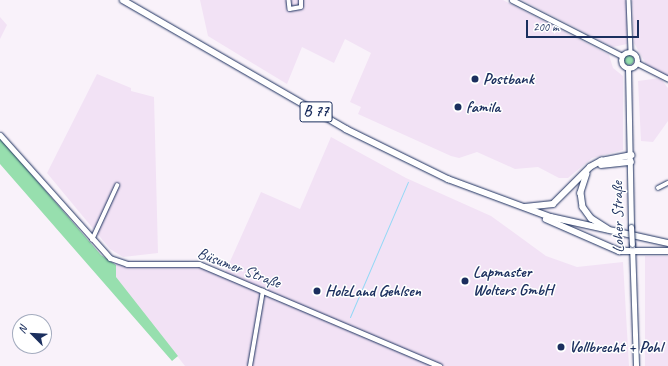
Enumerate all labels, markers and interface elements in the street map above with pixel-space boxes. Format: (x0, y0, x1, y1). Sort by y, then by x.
scale bar (528, 12, 641, 38)
text: 200 m (533, 19, 559, 35)
place label: Postbank (483, 69, 534, 89)
marker: Postbank (470, 74, 480, 84)
place label: famila (466, 97, 500, 117)
road number: B 77 (299, 99, 333, 125)
marker: famila (453, 102, 463, 112)
street label: Loher Straße (608, 181, 628, 253)
street label: Büsumer Straße (195, 243, 283, 293)
place label: Lapmaster Wolters GmbH (473, 262, 552, 300)
marker: Lapmaster Wolters GmbH (460, 276, 470, 286)
place label: HolzLand Gehlsen (325, 281, 421, 301)
marker: HolzLand Gehlsen (312, 286, 322, 296)
north arrow (12, 314, 52, 354)
text: N (14, 324, 30, 335)
place label: Vollbrecht + Pohl (569, 337, 663, 357)
marker: Vollbrecht + Pohl (556, 342, 566, 352)

